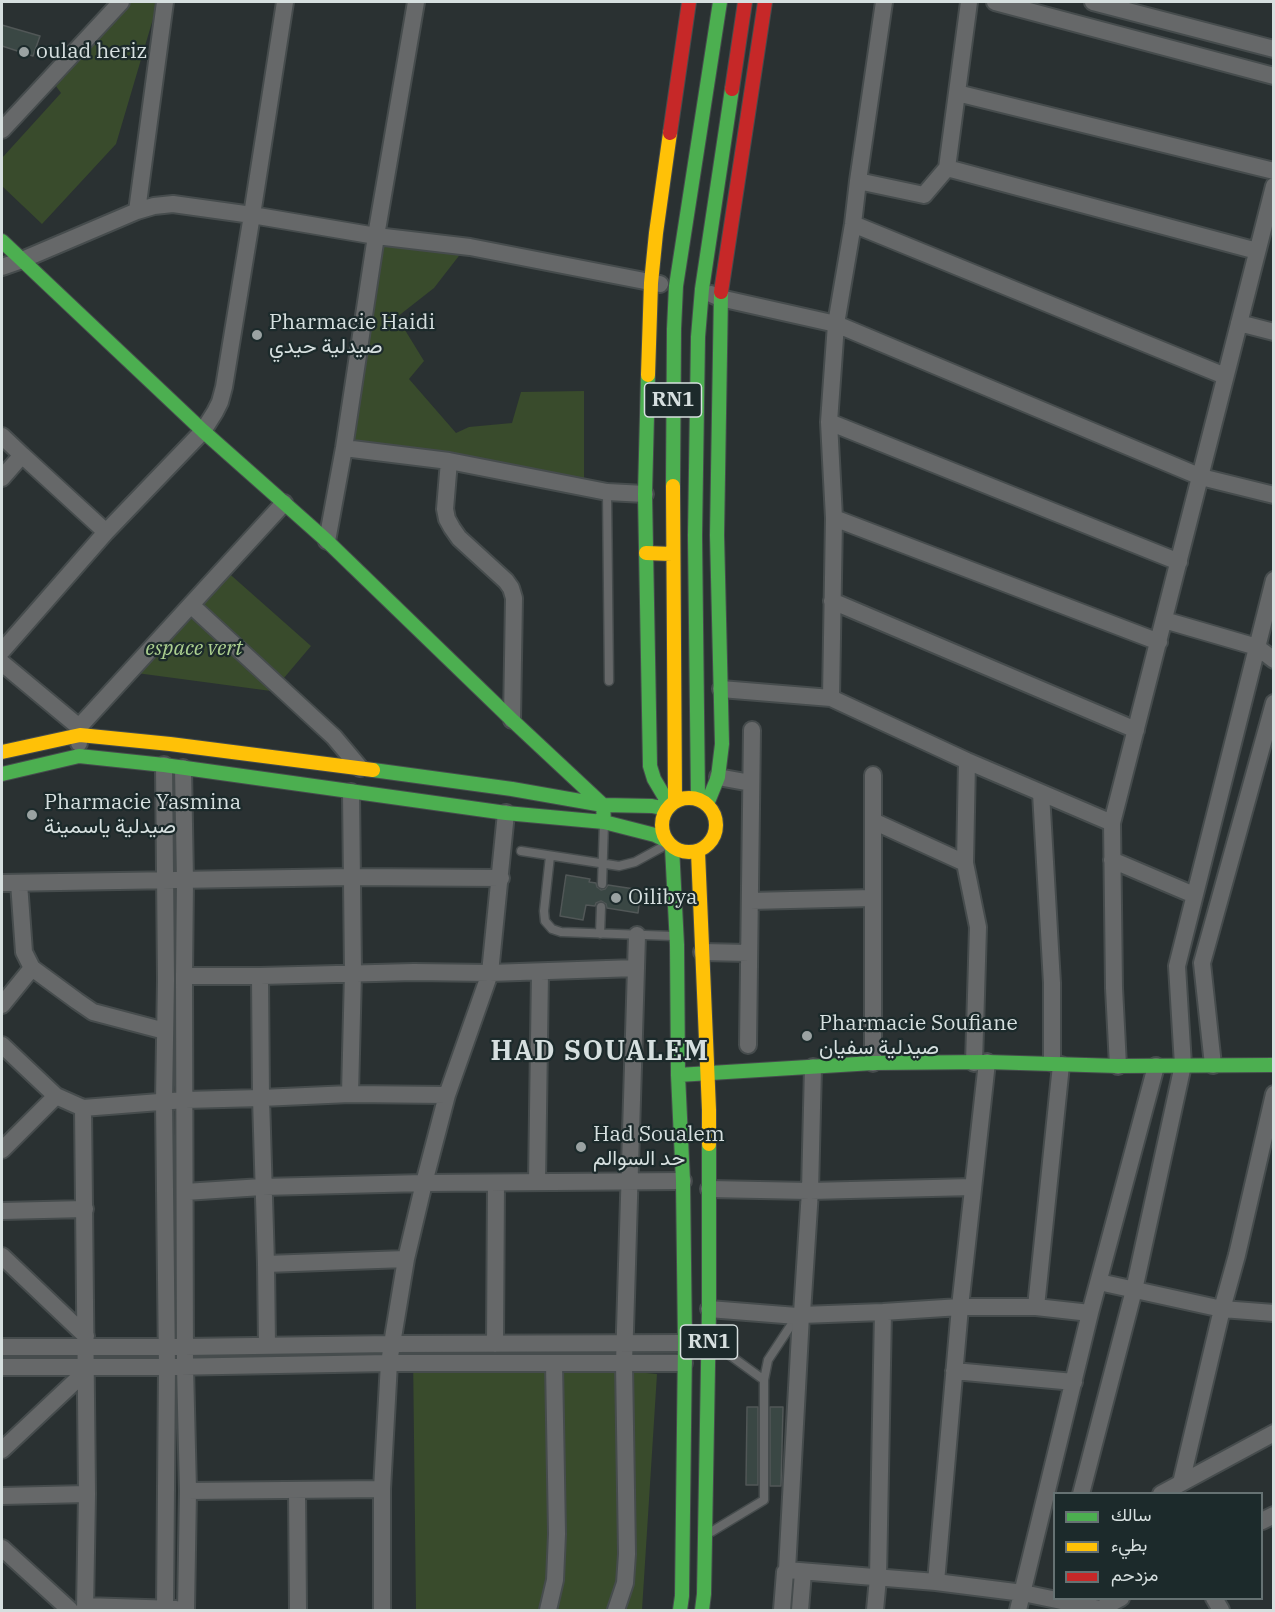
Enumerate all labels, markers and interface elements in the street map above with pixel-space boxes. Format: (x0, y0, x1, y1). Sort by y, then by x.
place label: oulad heriz (36, 39, 147, 65)
marker: oulad heriz (17, 45, 31, 59)
place label: Pharmacie Haidi صيدلية حيدي (269, 310, 435, 360)
marker: Pharmacie Haidi صيدلية حيدي (250, 328, 264, 342)
road number: RN1 (644, 383, 702, 417)
park label: espace vert (145, 636, 243, 662)
place label: Pharmacie Yasmina صيدلية ياسمينة (44, 790, 241, 840)
marker: Pharmacie Yasmina صيدلية ياسمينة (25, 808, 39, 822)
place label: Oilibya (628, 885, 697, 911)
marker: Oilibya (609, 891, 623, 905)
place label: Pharmacie Soufiane صيدلية سفيان (819, 1011, 1018, 1061)
marker: Pharmacie Soufiane صيدلية سفيان (800, 1029, 814, 1043)
district label: HAD SOUALEM (491, 1036, 709, 1068)
place label: Had Soualem حد السوالم (593, 1122, 725, 1172)
marker: Had Soualem حد السوالم (574, 1140, 588, 1154)
road number: RN1 (680, 1325, 738, 1359)
legend (1053, 1492, 1263, 1600)
text: سالك (1111, 1503, 1151, 1526)
text: بطيء (1111, 1533, 1147, 1556)
text: مزدحم (1111, 1563, 1158, 1586)

